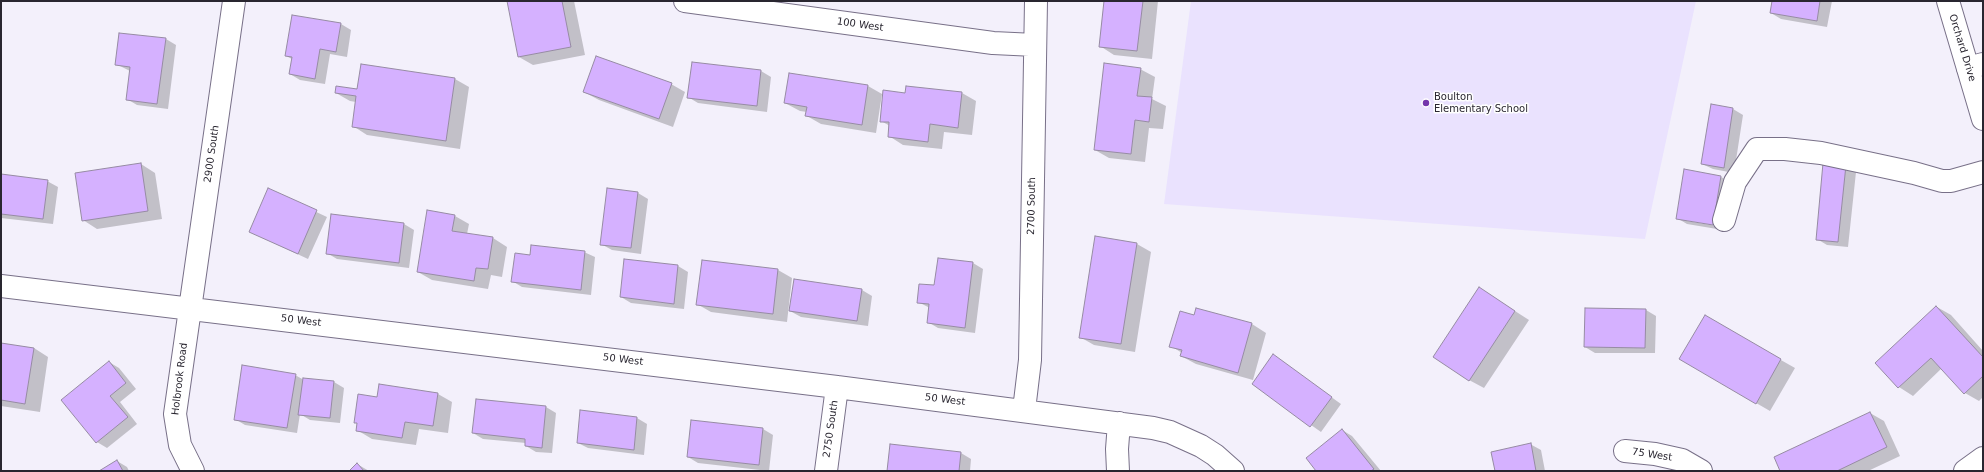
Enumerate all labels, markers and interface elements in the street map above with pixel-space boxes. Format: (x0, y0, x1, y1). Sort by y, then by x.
street label: Orchard Drive (1946, 13, 1978, 83)
street label: 100 West (836, 16, 884, 34)
place label: Boulton Elementary School (1434, 91, 1528, 114)
marker: Boulton Elementary School (1421, 98, 1431, 108)
street label: 2900 South (202, 125, 222, 183)
street label: 2700 South (1025, 177, 1039, 235)
street label: 50 West (280, 313, 322, 329)
street label: Holbrook Road (170, 342, 190, 416)
street label: 50 West (602, 352, 644, 368)
street label: 50 West (924, 392, 966, 408)
street label: 2750 South (821, 400, 841, 458)
street label: 75 West (1631, 446, 1673, 464)

